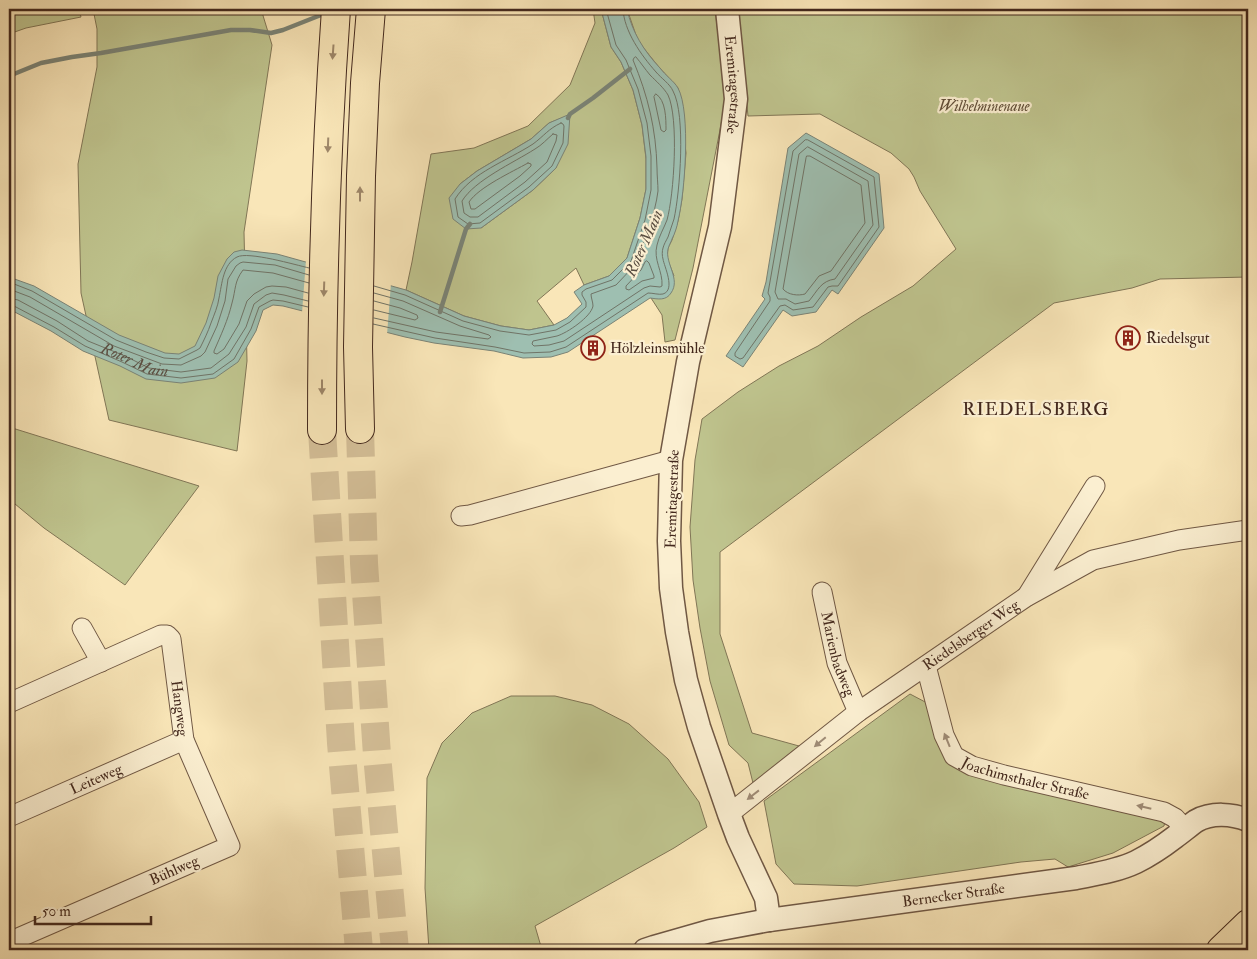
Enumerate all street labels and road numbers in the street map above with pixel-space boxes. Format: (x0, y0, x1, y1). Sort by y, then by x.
street label: Eremitagestraße (720, 34, 745, 135)
street label: Eremitagestraße (661, 449, 684, 549)
street label: Riedelsberger Weg (919, 595, 1023, 675)
street label: Marienbadweg (816, 610, 859, 700)
street label: Hangweg (166, 679, 193, 738)
street label: Joachimsthaler Straße (956, 752, 1091, 804)
street label: Leiteweg (67, 759, 126, 799)
street label: Bühlweg (147, 851, 202, 890)
street label: Bernecker Straße (901, 879, 1006, 912)

